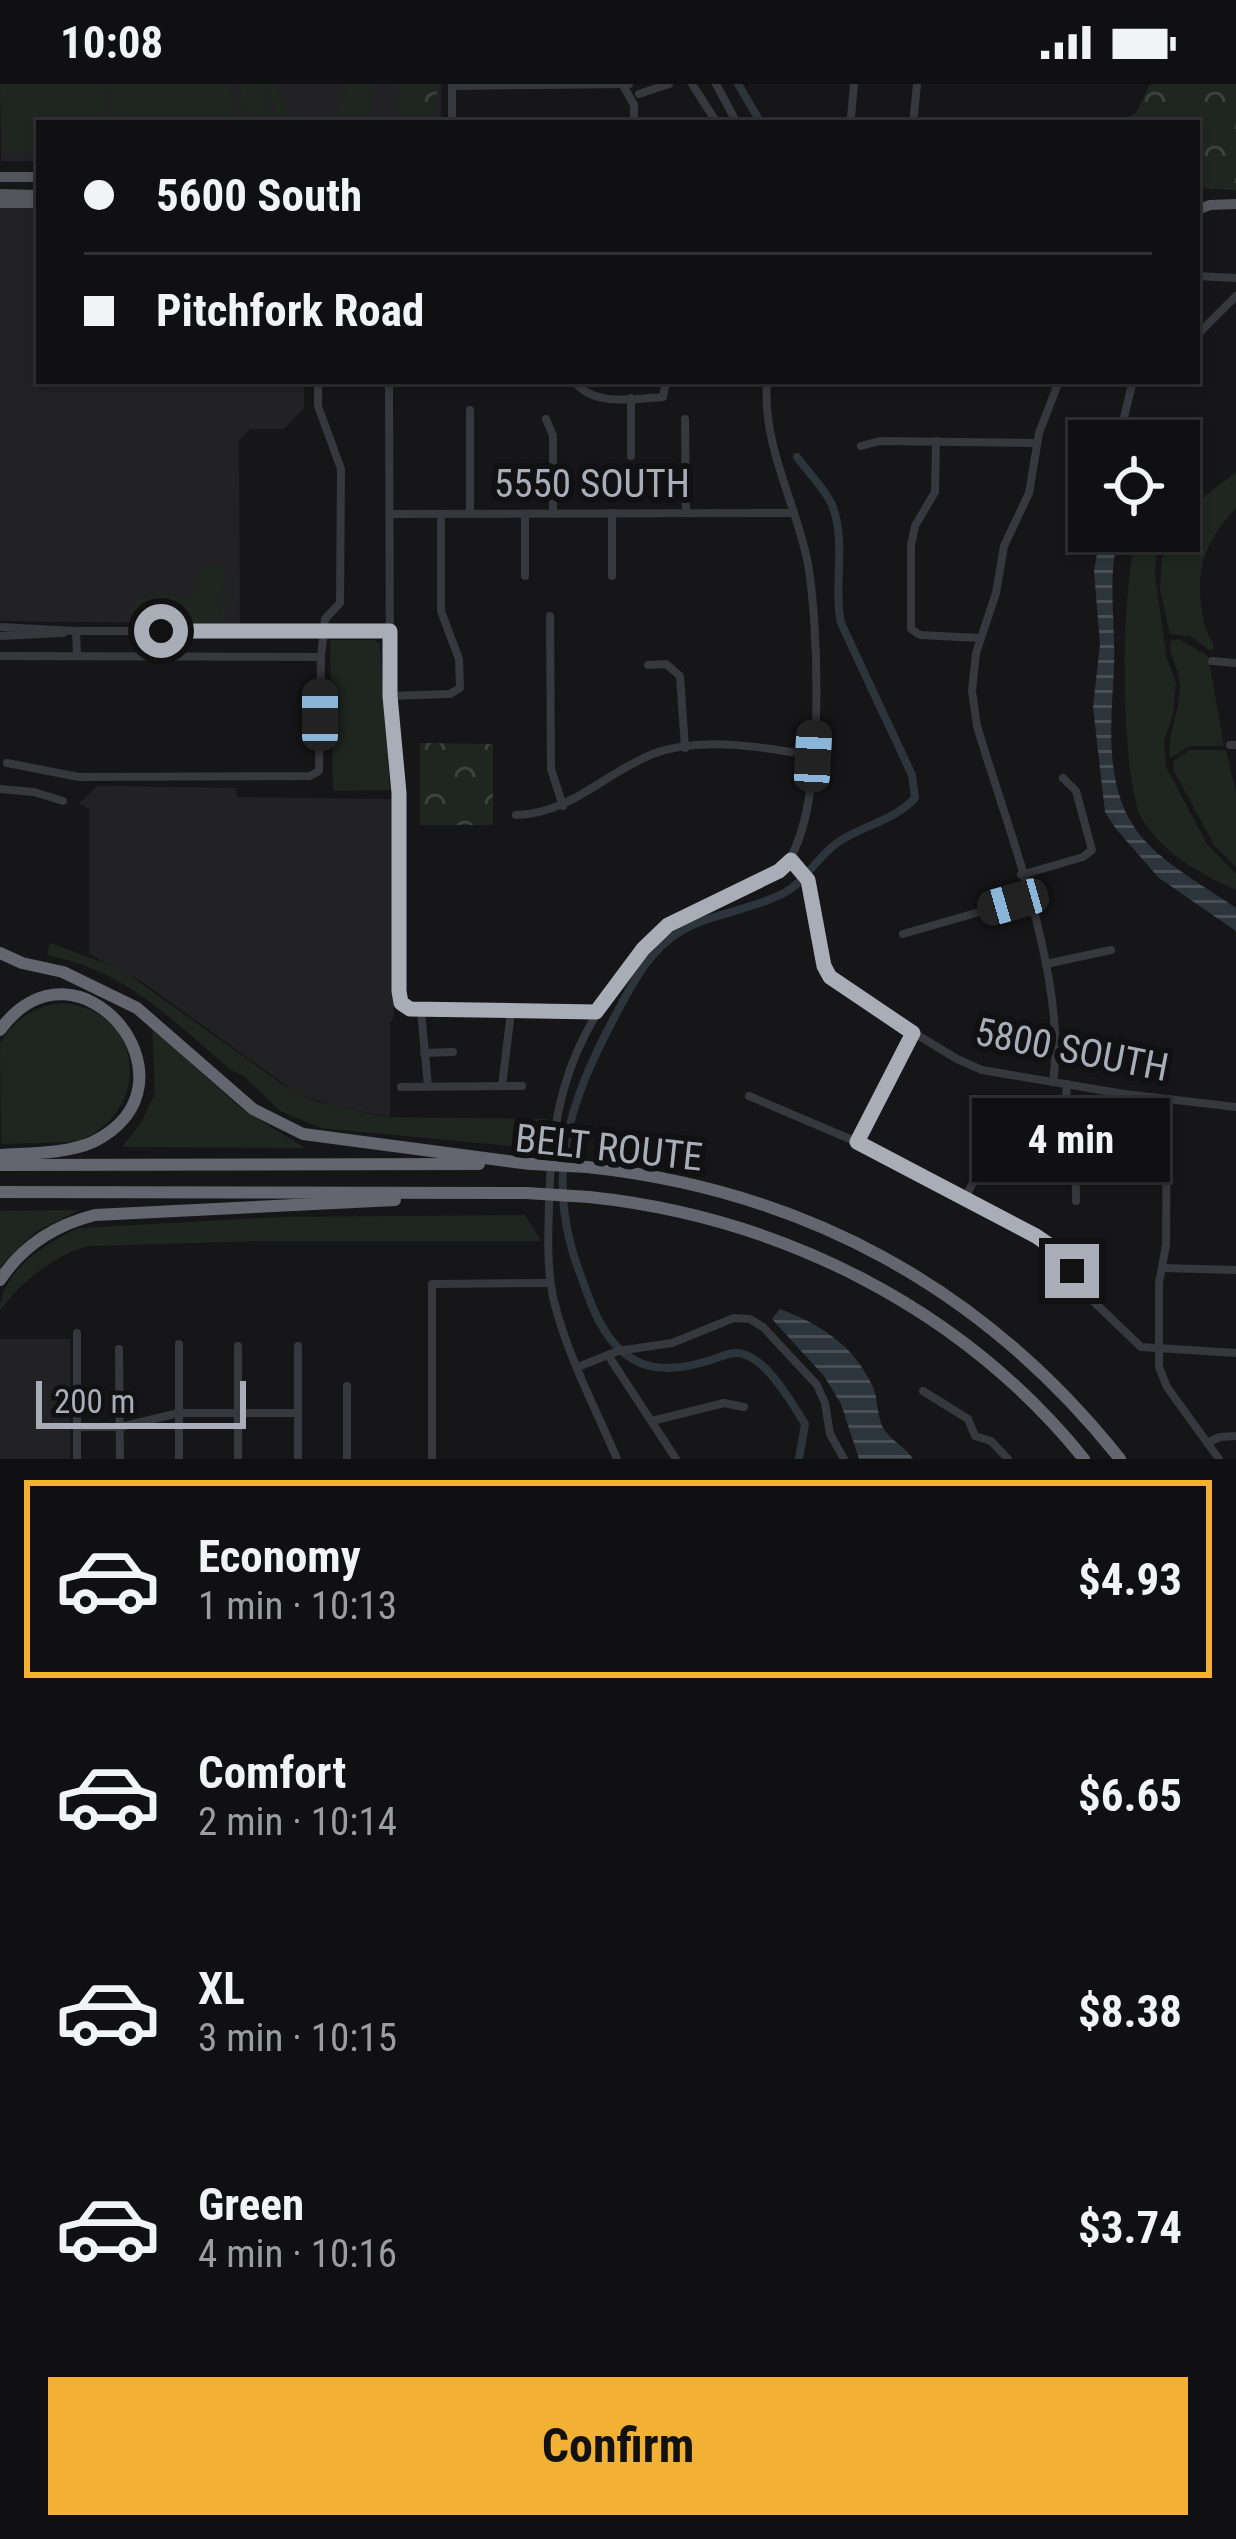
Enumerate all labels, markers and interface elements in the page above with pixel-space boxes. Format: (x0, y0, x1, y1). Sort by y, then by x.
text: 10:08 (60, 16, 163, 69)
text: 5600 South (156, 169, 362, 222)
text: Pitchfork Road (156, 284, 424, 337)
map controls (1068, 420, 1200, 552)
button: locate (1068, 420, 1200, 552)
street label: 5550 SOUTH (494, 461, 690, 507)
route start (134, 604, 188, 658)
car (302, 679, 338, 751)
car (793, 719, 833, 793)
car (973, 875, 1053, 929)
street label: 5800 SOUTH (971, 1009, 1172, 1091)
callout: 4 min (973, 1097, 1171, 1181)
street label: BELT ROUTE (513, 1115, 705, 1181)
text: 4 min (1028, 1117, 1114, 1163)
route end (1045, 1244, 1099, 1298)
scale bar (36, 1375, 246, 1428)
text: 200 m (54, 1382, 135, 1421)
icon: car (54, 1525, 162, 1633)
text: Economy (198, 1530, 361, 1583)
text: $4.93 (1078, 1553, 1182, 1606)
text: 1 min · 10:13 (198, 1583, 397, 1629)
icon: car (54, 1741, 162, 1849)
text: Comfort (198, 1746, 346, 1799)
text: $6.65 (1078, 1769, 1182, 1822)
text: 2 min · 10:14 (198, 1799, 397, 1845)
icon: car (54, 1957, 162, 2065)
text: XL (198, 1962, 245, 2015)
text: $8.38 (1078, 1985, 1182, 2038)
text: 3 min · 10:15 (198, 2015, 397, 2061)
icon: car (54, 2173, 162, 2281)
text: Green (198, 2178, 304, 2231)
text: $3.74 (1078, 2201, 1182, 2254)
text: 4 min · 10:16 (198, 2231, 397, 2277)
button: Confirm (48, 2377, 1188, 2515)

